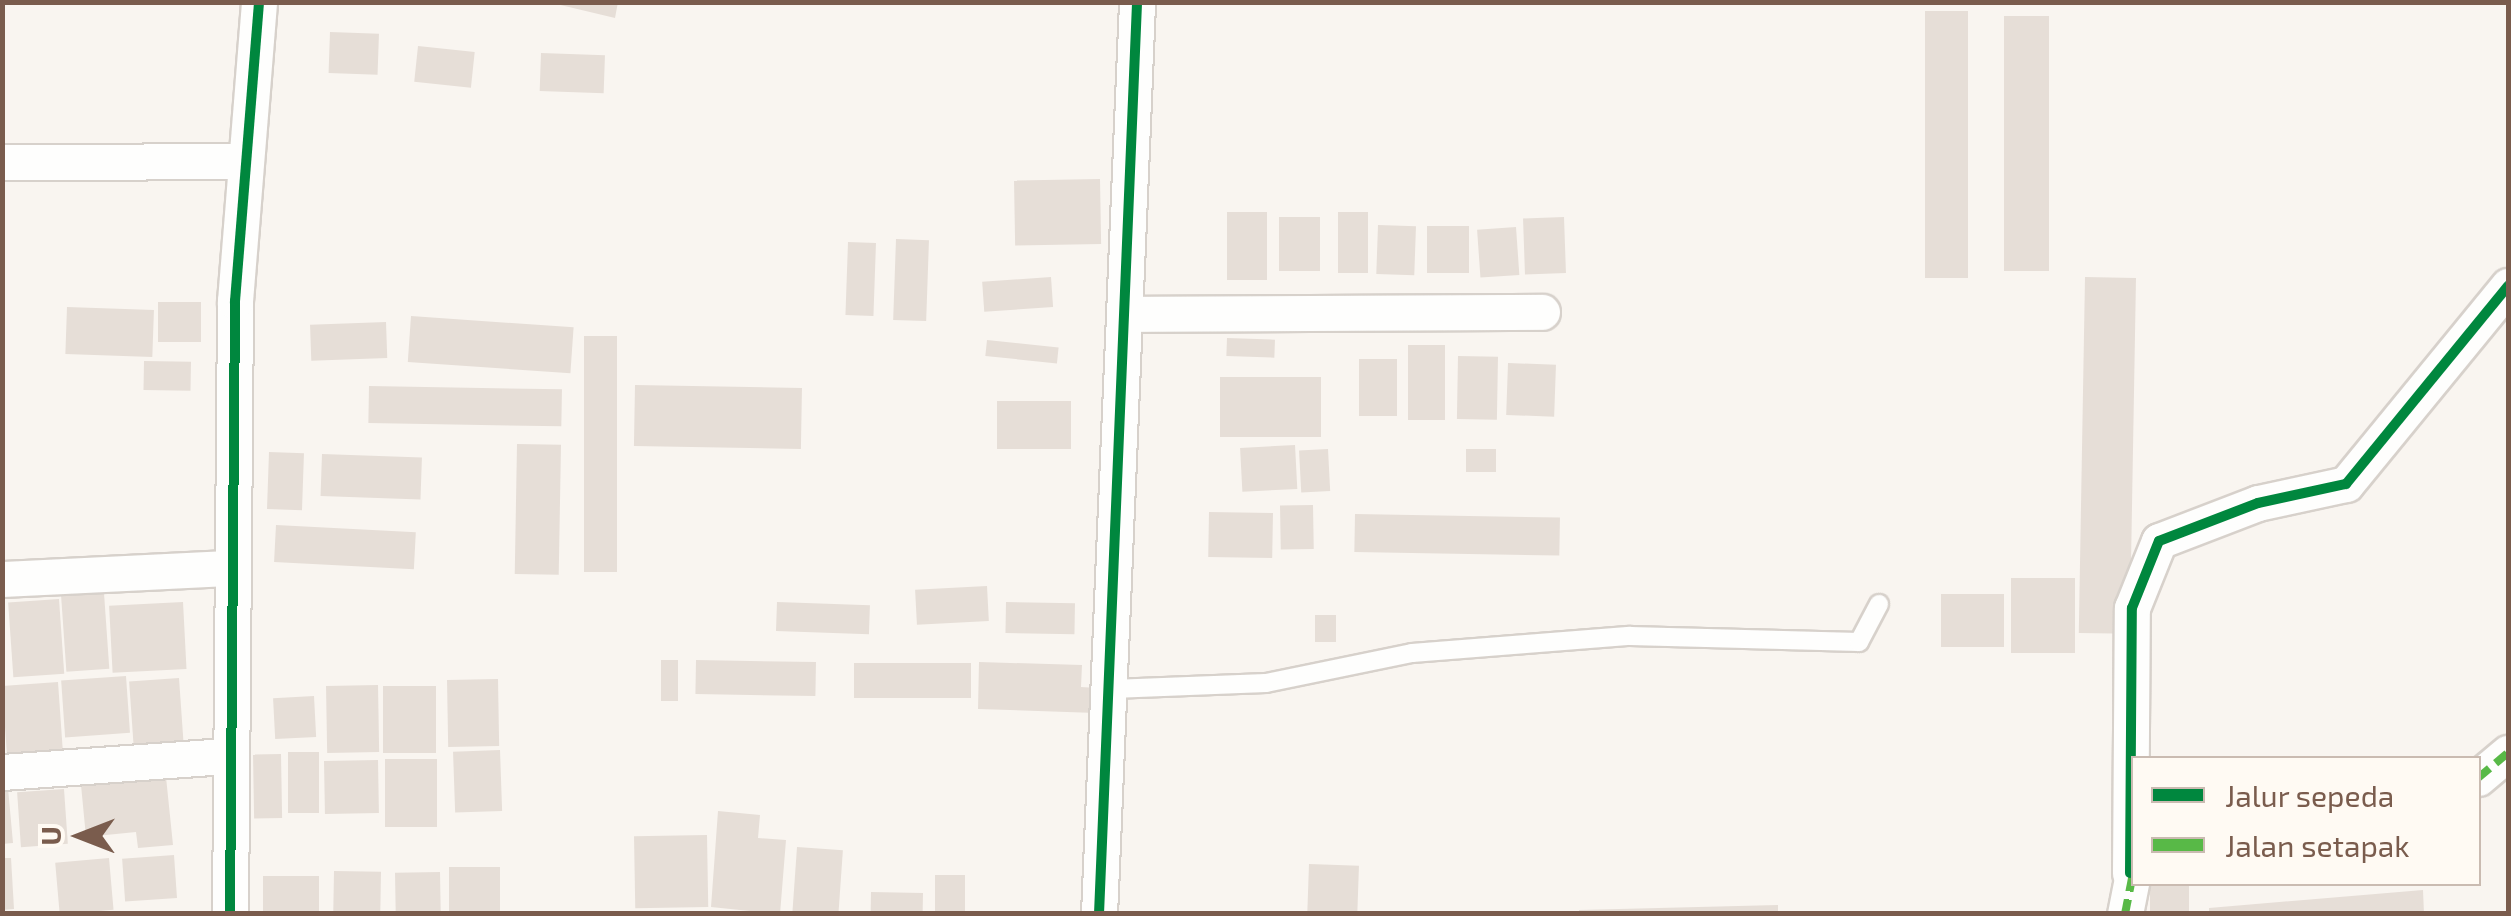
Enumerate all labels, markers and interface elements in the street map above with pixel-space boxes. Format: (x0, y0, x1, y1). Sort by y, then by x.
legend (2131, 756, 2481, 886)
text: Jalur sepeda (2225, 777, 2394, 813)
north arrow (30, 786, 130, 886)
text: U (33, 826, 67, 846)
text: Jalan setapak (2225, 827, 2410, 863)

